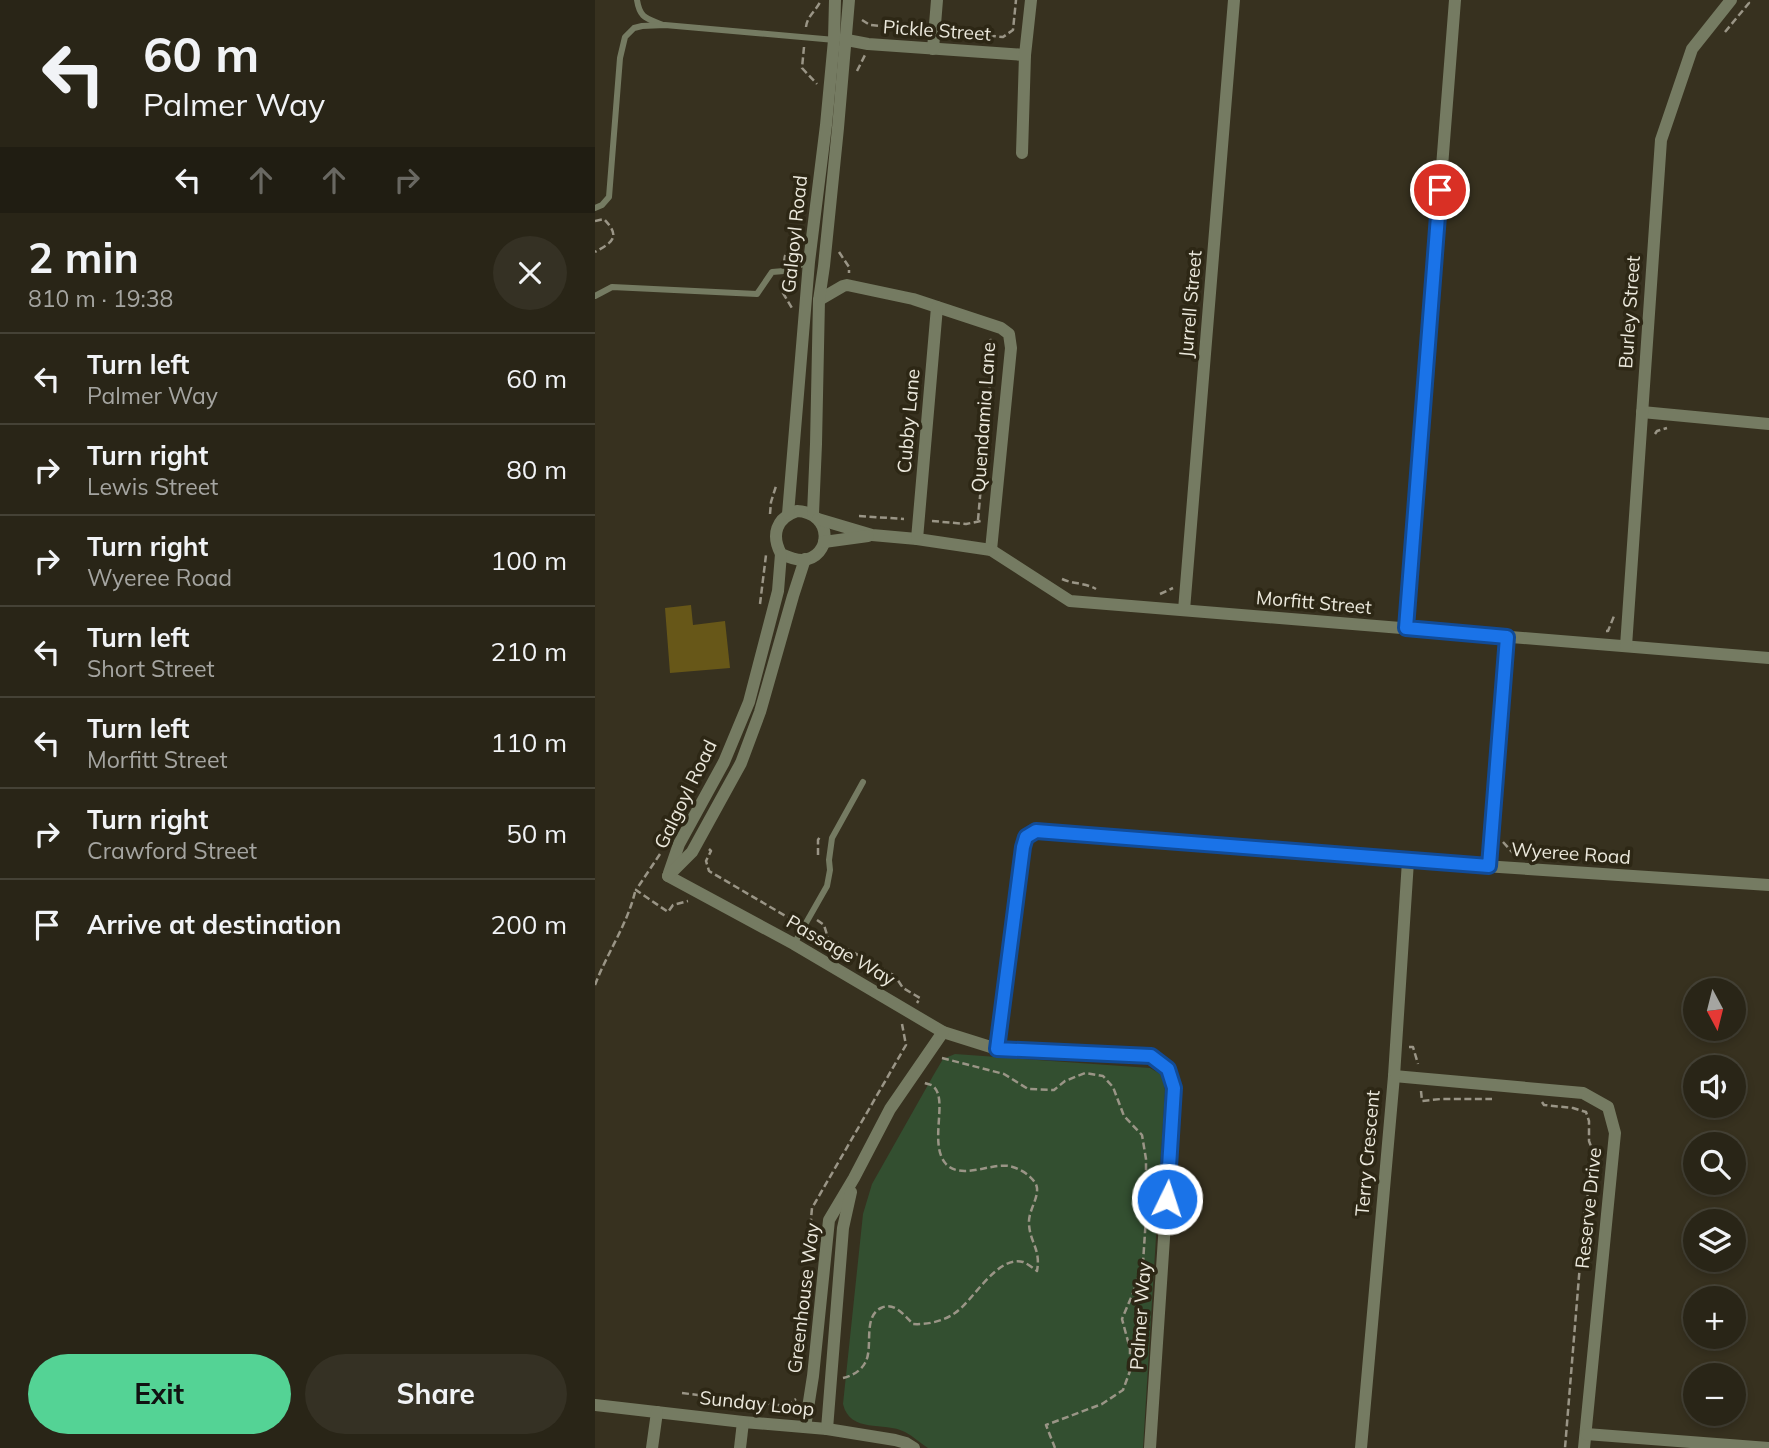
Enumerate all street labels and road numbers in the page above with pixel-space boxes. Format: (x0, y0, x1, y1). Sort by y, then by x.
street label: Pickle Street (882, 14, 992, 46)
street label: Galgoyl Road (776, 174, 812, 294)
street label: Jurrell Street (1173, 249, 1207, 359)
street label: Burley Street (1613, 254, 1645, 369)
street label: Quendamia Lane (966, 341, 1000, 493)
street label: Cubby Lane (891, 368, 925, 474)
street label: Morfitt Street (1255, 585, 1373, 619)
street label: Galgoyl Road (648, 736, 722, 852)
street label: Wyeree Road (1510, 837, 1632, 869)
street label: Passage Way (782, 909, 900, 991)
street label: Terry Crescent (1350, 1089, 1385, 1217)
street label: Reserve Drive (1570, 1146, 1606, 1270)
street label: Greenhouse Way (782, 1221, 824, 1375)
street label: Palmer Way (1124, 1261, 1156, 1371)
street label: Sunday Loop (699, 1385, 815, 1421)

